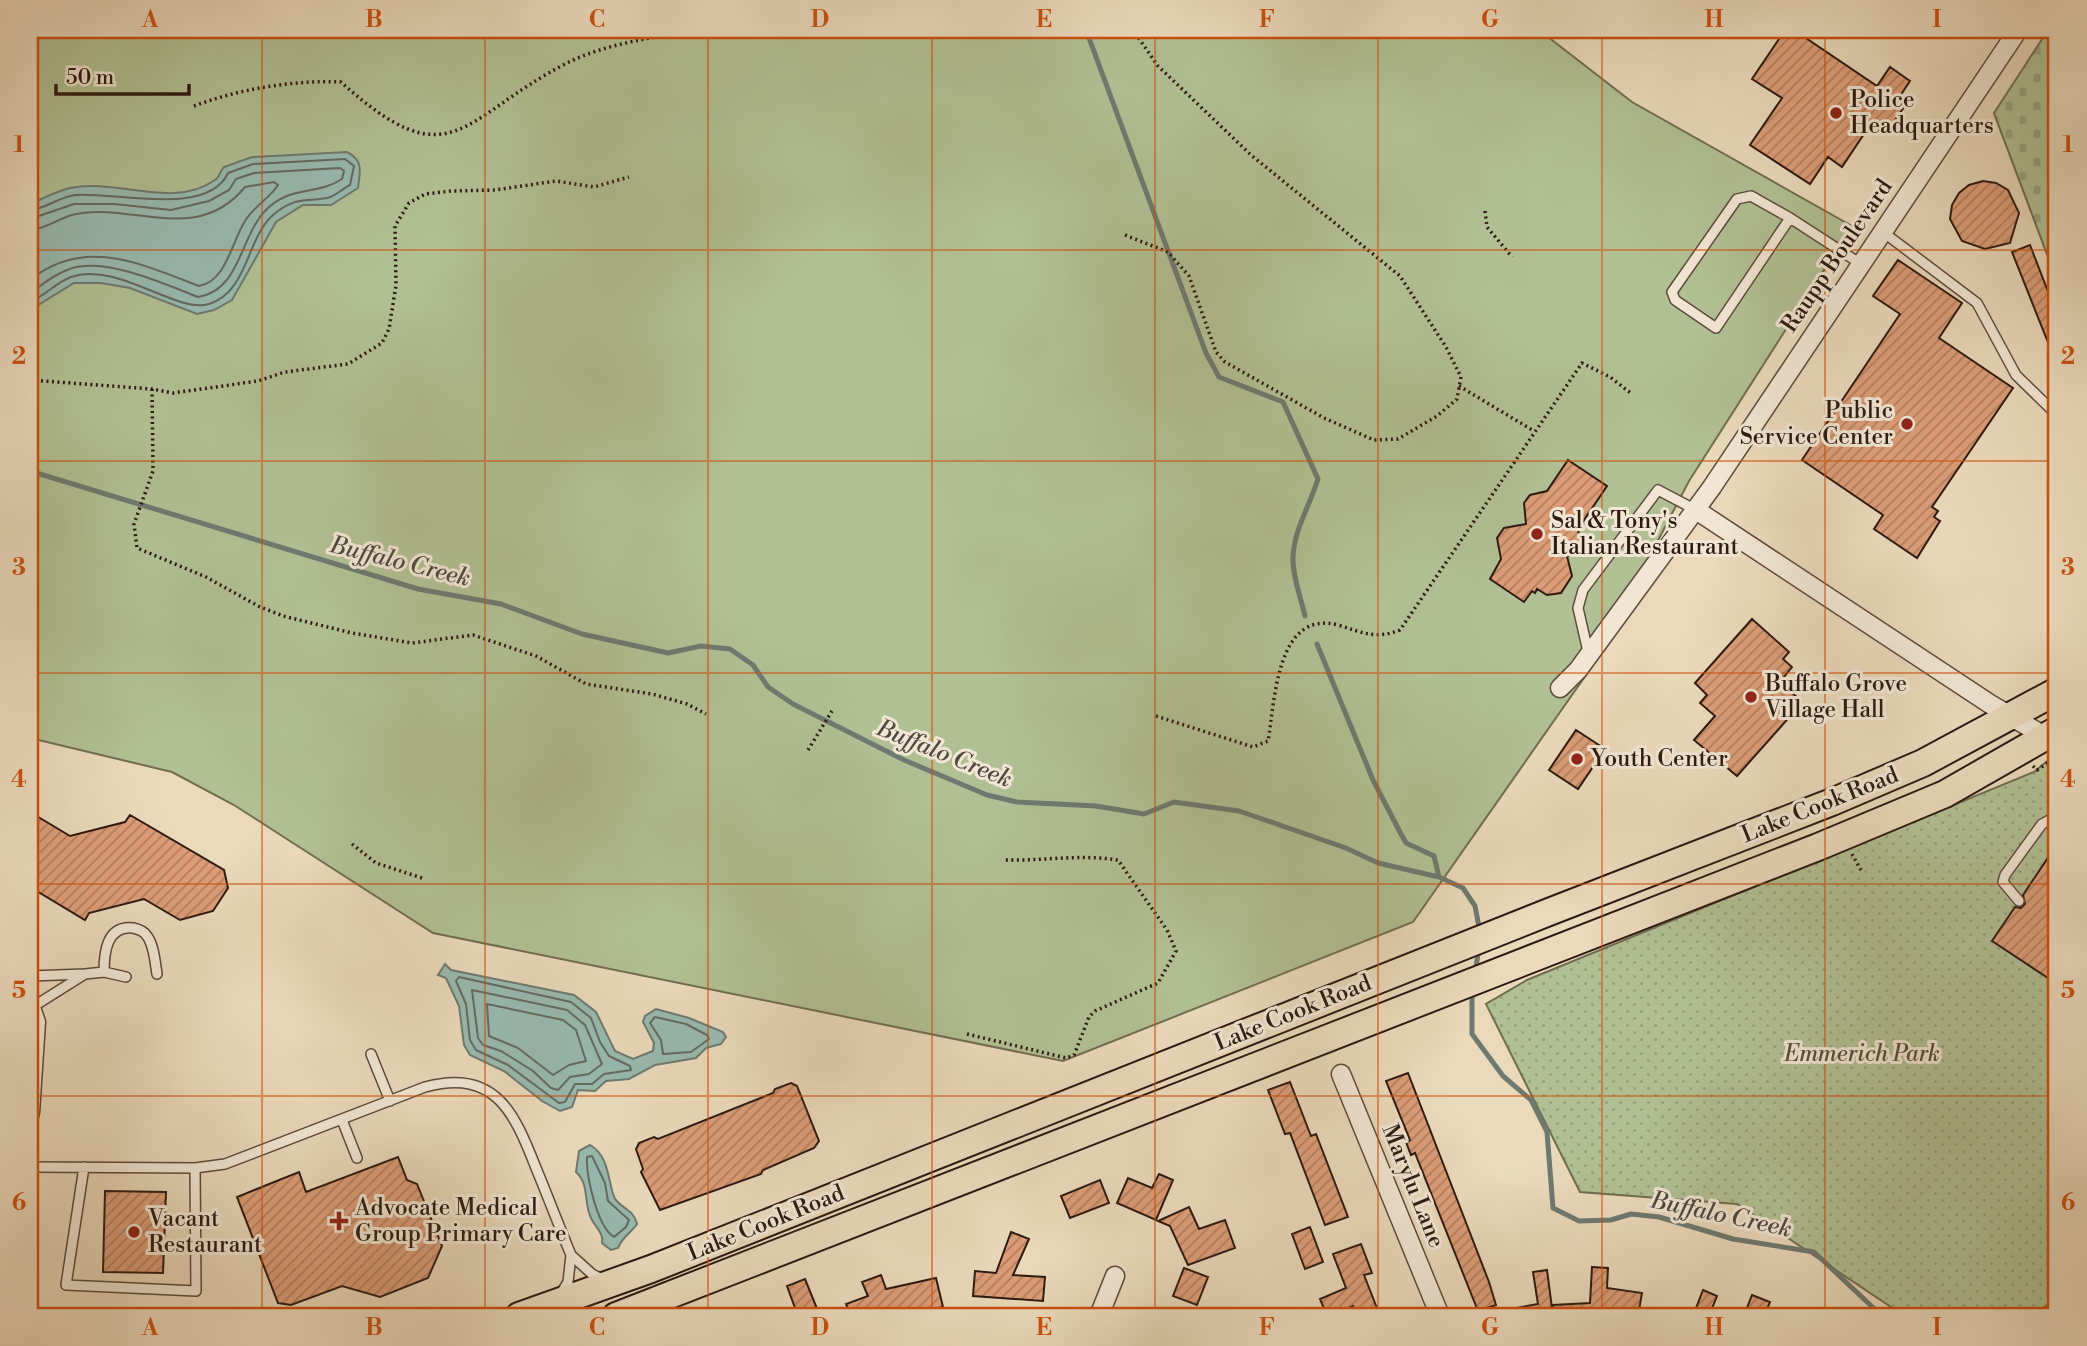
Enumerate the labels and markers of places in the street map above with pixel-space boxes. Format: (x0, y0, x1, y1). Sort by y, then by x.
place label: Police Headquarters (1850, 86, 1994, 140)
marker: Police Headquarters (1828, 105, 1844, 121)
place label: Public Service Center (1740, 397, 1893, 451)
marker: Public Service Center (1899, 416, 1915, 432)
place label: Sal & Tony's Italian Restaurant (1551, 507, 1739, 561)
marker: Sal & Tony's Italian Restaurant (1529, 526, 1545, 542)
place label: Buffalo Grove Village Hall (1764, 670, 1907, 724)
marker: Buffalo Grove Village Hall (1743, 689, 1759, 705)
place label: Youth Center (1590, 745, 1728, 773)
marker: Youth Center (1569, 751, 1585, 767)
place label: Advocate Medical Group Primary Care (354, 1194, 567, 1248)
place label: Vacant Restaurant (147, 1205, 262, 1259)
marker: Advocate Medical Group Primary Care (329, 1211, 349, 1231)
marker: Vacant Restaurant (126, 1224, 142, 1240)

